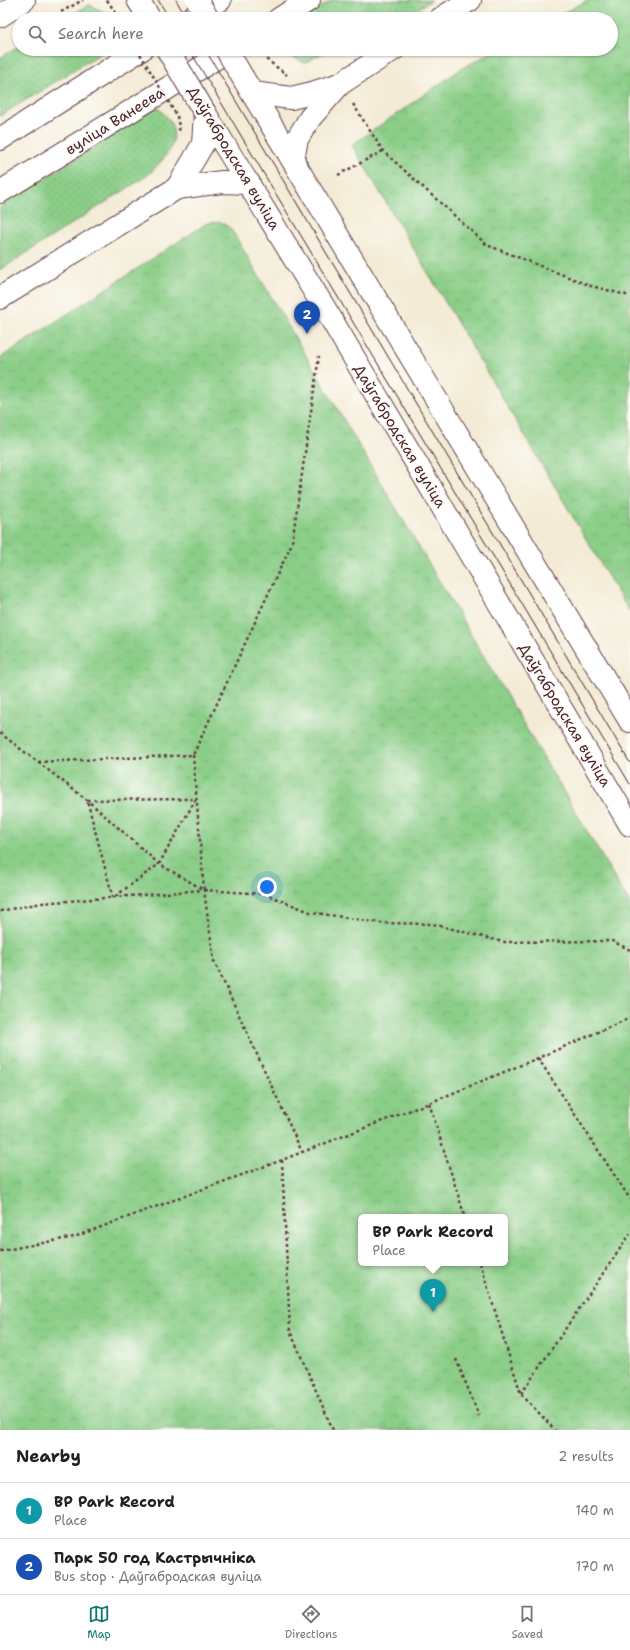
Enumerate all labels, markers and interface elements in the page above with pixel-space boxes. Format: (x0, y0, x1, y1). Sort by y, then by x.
search box (12, 12, 618, 56)
icon: search (26, 23, 48, 45)
text: Search here (58, 24, 144, 44)
street label: вуліца Ванеева (62, 82, 169, 160)
street label: Даўгабродская вуліца (183, 82, 285, 234)
pin: 2 (294, 301, 320, 334)
street label: Даўгабродская вуліца (349, 360, 451, 512)
street label: Даўгабродская вуліца (514, 639, 616, 791)
your location (257, 877, 277, 897)
popup (358, 1214, 508, 1266)
text: BP Park Record (373, 1222, 493, 1242)
text: Place (373, 1242, 406, 1259)
pin: 1 (420, 1279, 446, 1312)
text: Nearby (16, 1445, 81, 1467)
text: 2 results (558, 1448, 614, 1465)
text: BP Park Record (54, 1492, 175, 1512)
text: 1 (26, 1502, 32, 1519)
text: 140 m (575, 1502, 614, 1519)
text: Place (54, 1512, 87, 1529)
text: Парк 50 год Кастрычніка (54, 1548, 256, 1568)
text: 2 (24, 1558, 34, 1575)
text: 170 m (576, 1558, 614, 1575)
text: Bus stop · Даўгабродская вуліца (54, 1568, 262, 1585)
tab: Map (87, 1603, 111, 1642)
tab: Directions (285, 1603, 337, 1642)
tab: Saved (512, 1603, 543, 1642)

